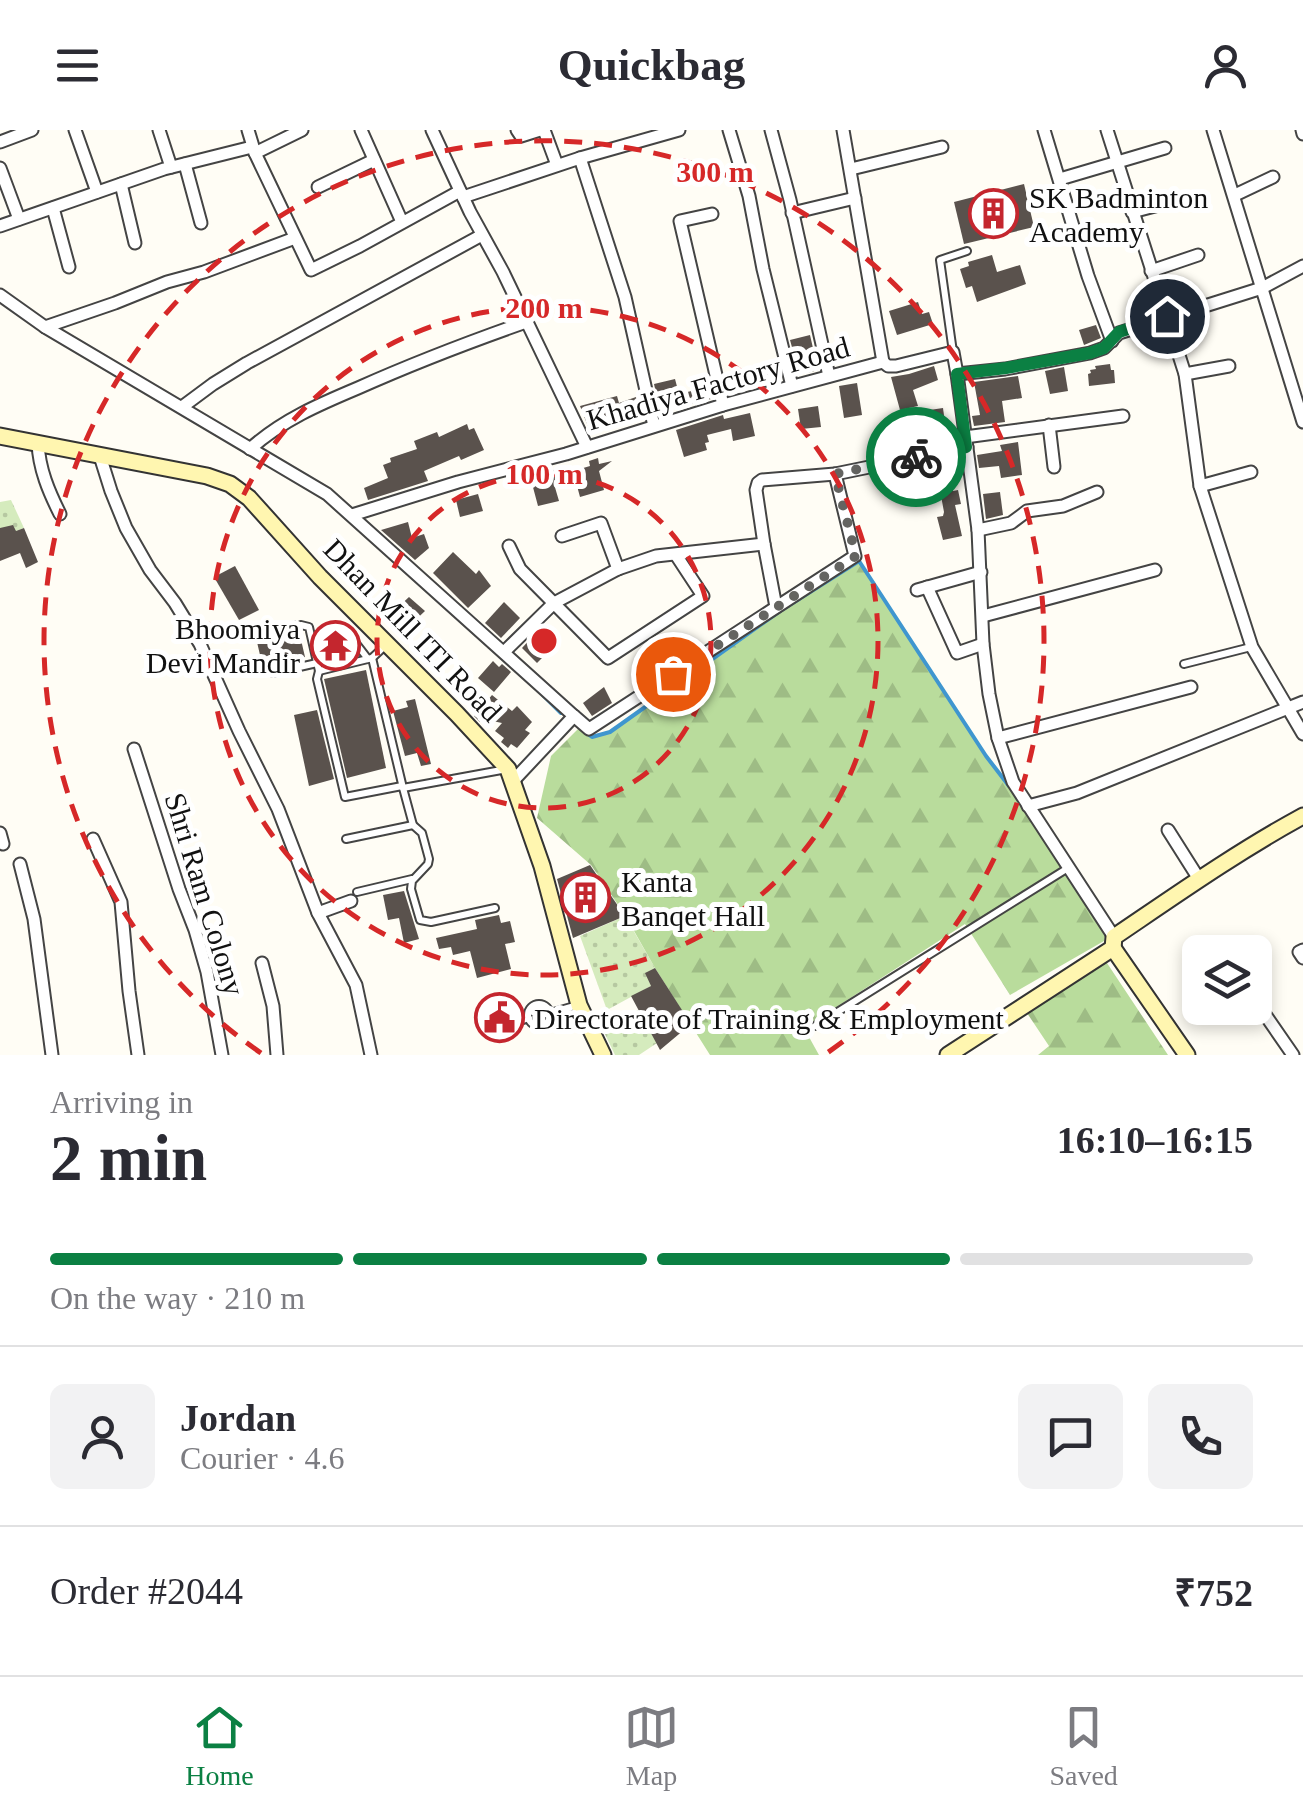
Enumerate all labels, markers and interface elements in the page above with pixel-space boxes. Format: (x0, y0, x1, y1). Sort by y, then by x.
icon: menu (50, 38, 105, 93)
icon: person (1198, 38, 1253, 93)
text: Quickbag (558, 40, 745, 90)
text: 300 m (676, 155, 754, 188)
place label: SK Badminton Academy (1029, 181, 1208, 248)
building icon: SK Badminton Academy (968, 188, 1020, 240)
pin (1125, 274, 1210, 359)
icon: home (1140, 289, 1195, 344)
text: 200 m (505, 291, 583, 324)
street label: Khadiya Factory Road (583, 330, 853, 436)
courier (866, 407, 966, 507)
icon: bike (889, 430, 944, 485)
text: 100 m (505, 457, 583, 490)
street label: Dhan Mill ITI Road (317, 532, 509, 728)
place label: Bhoomiya Devi Mandir (146, 612, 300, 679)
temple icon: Bhoomiya Devi Mandir (309, 619, 361, 671)
centre of rings (526, 623, 562, 659)
pin (631, 632, 716, 717)
icon: bag (646, 647, 701, 702)
street label: Shri Ram Colony (159, 789, 251, 999)
place label: Kanta Banqet Hall (621, 865, 765, 932)
building icon: Kanta Banqet Hall (560, 872, 612, 924)
map controls (1182, 935, 1272, 1025)
button: layers (1182, 935, 1272, 1025)
public building icon: Directorate of Training & Employment (473, 992, 525, 1044)
place label: Directorate of Training & Employment (534, 1002, 1005, 1035)
text: Arriving in (50, 1084, 193, 1120)
text: 16:10–16:15 (1057, 1119, 1253, 1161)
text: 2 min (50, 1122, 207, 1194)
text: On the way · 210 m (50, 1280, 305, 1316)
button: person (50, 1384, 155, 1489)
button: chat (1018, 1384, 1123, 1489)
button: phone (1148, 1384, 1253, 1489)
text: Jordan (180, 1397, 296, 1439)
text: Courier · 4.6 (180, 1440, 344, 1476)
text: Order #2044 (50, 1570, 243, 1612)
text: ₹752 (1174, 1572, 1253, 1614)
tab: Home (185, 1700, 254, 1792)
tab: Map (624, 1700, 679, 1792)
tab: Saved (1049, 1700, 1118, 1792)

